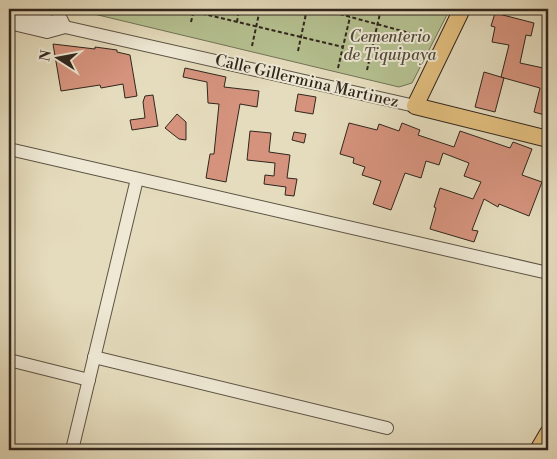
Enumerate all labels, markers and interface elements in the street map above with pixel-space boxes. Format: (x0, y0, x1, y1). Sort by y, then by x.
park label: Cementerio de Tiquipaya (344, 27, 437, 65)
north arrow (32, 32, 82, 82)
text: N (36, 49, 56, 63)
street label: Calle Gillermina Martinez (213, 50, 401, 112)

